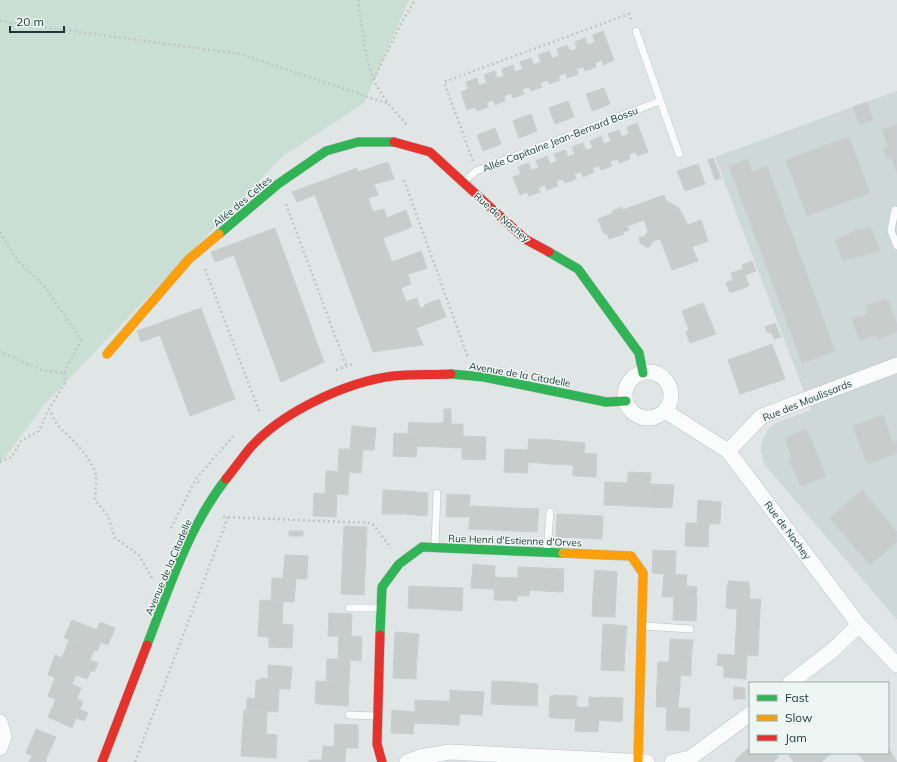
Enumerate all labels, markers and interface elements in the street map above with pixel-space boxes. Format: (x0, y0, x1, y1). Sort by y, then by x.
scale bar (10, 8, 64, 34)
text: 20 m (16, 14, 44, 29)
street label: Allée Capitaine Jean-Bernard Bossu (481, 104, 640, 175)
street label: Allée des Celtes (210, 173, 274, 230)
street label: Rue de Nachey (471, 190, 533, 246)
street label: Avenue de la Citadelle (468, 359, 572, 390)
street label: Rue des Moulissards (761, 377, 854, 424)
street label: Rue de Nachey (761, 499, 814, 563)
street label: Avenue de la Citadelle (142, 517, 195, 617)
street label: Rue Henri d'Estienne d'Orves (448, 532, 582, 549)
legend (749, 682, 889, 754)
text: Fast (785, 690, 809, 705)
text: Slow (785, 710, 813, 725)
text: Jam (785, 730, 807, 745)

